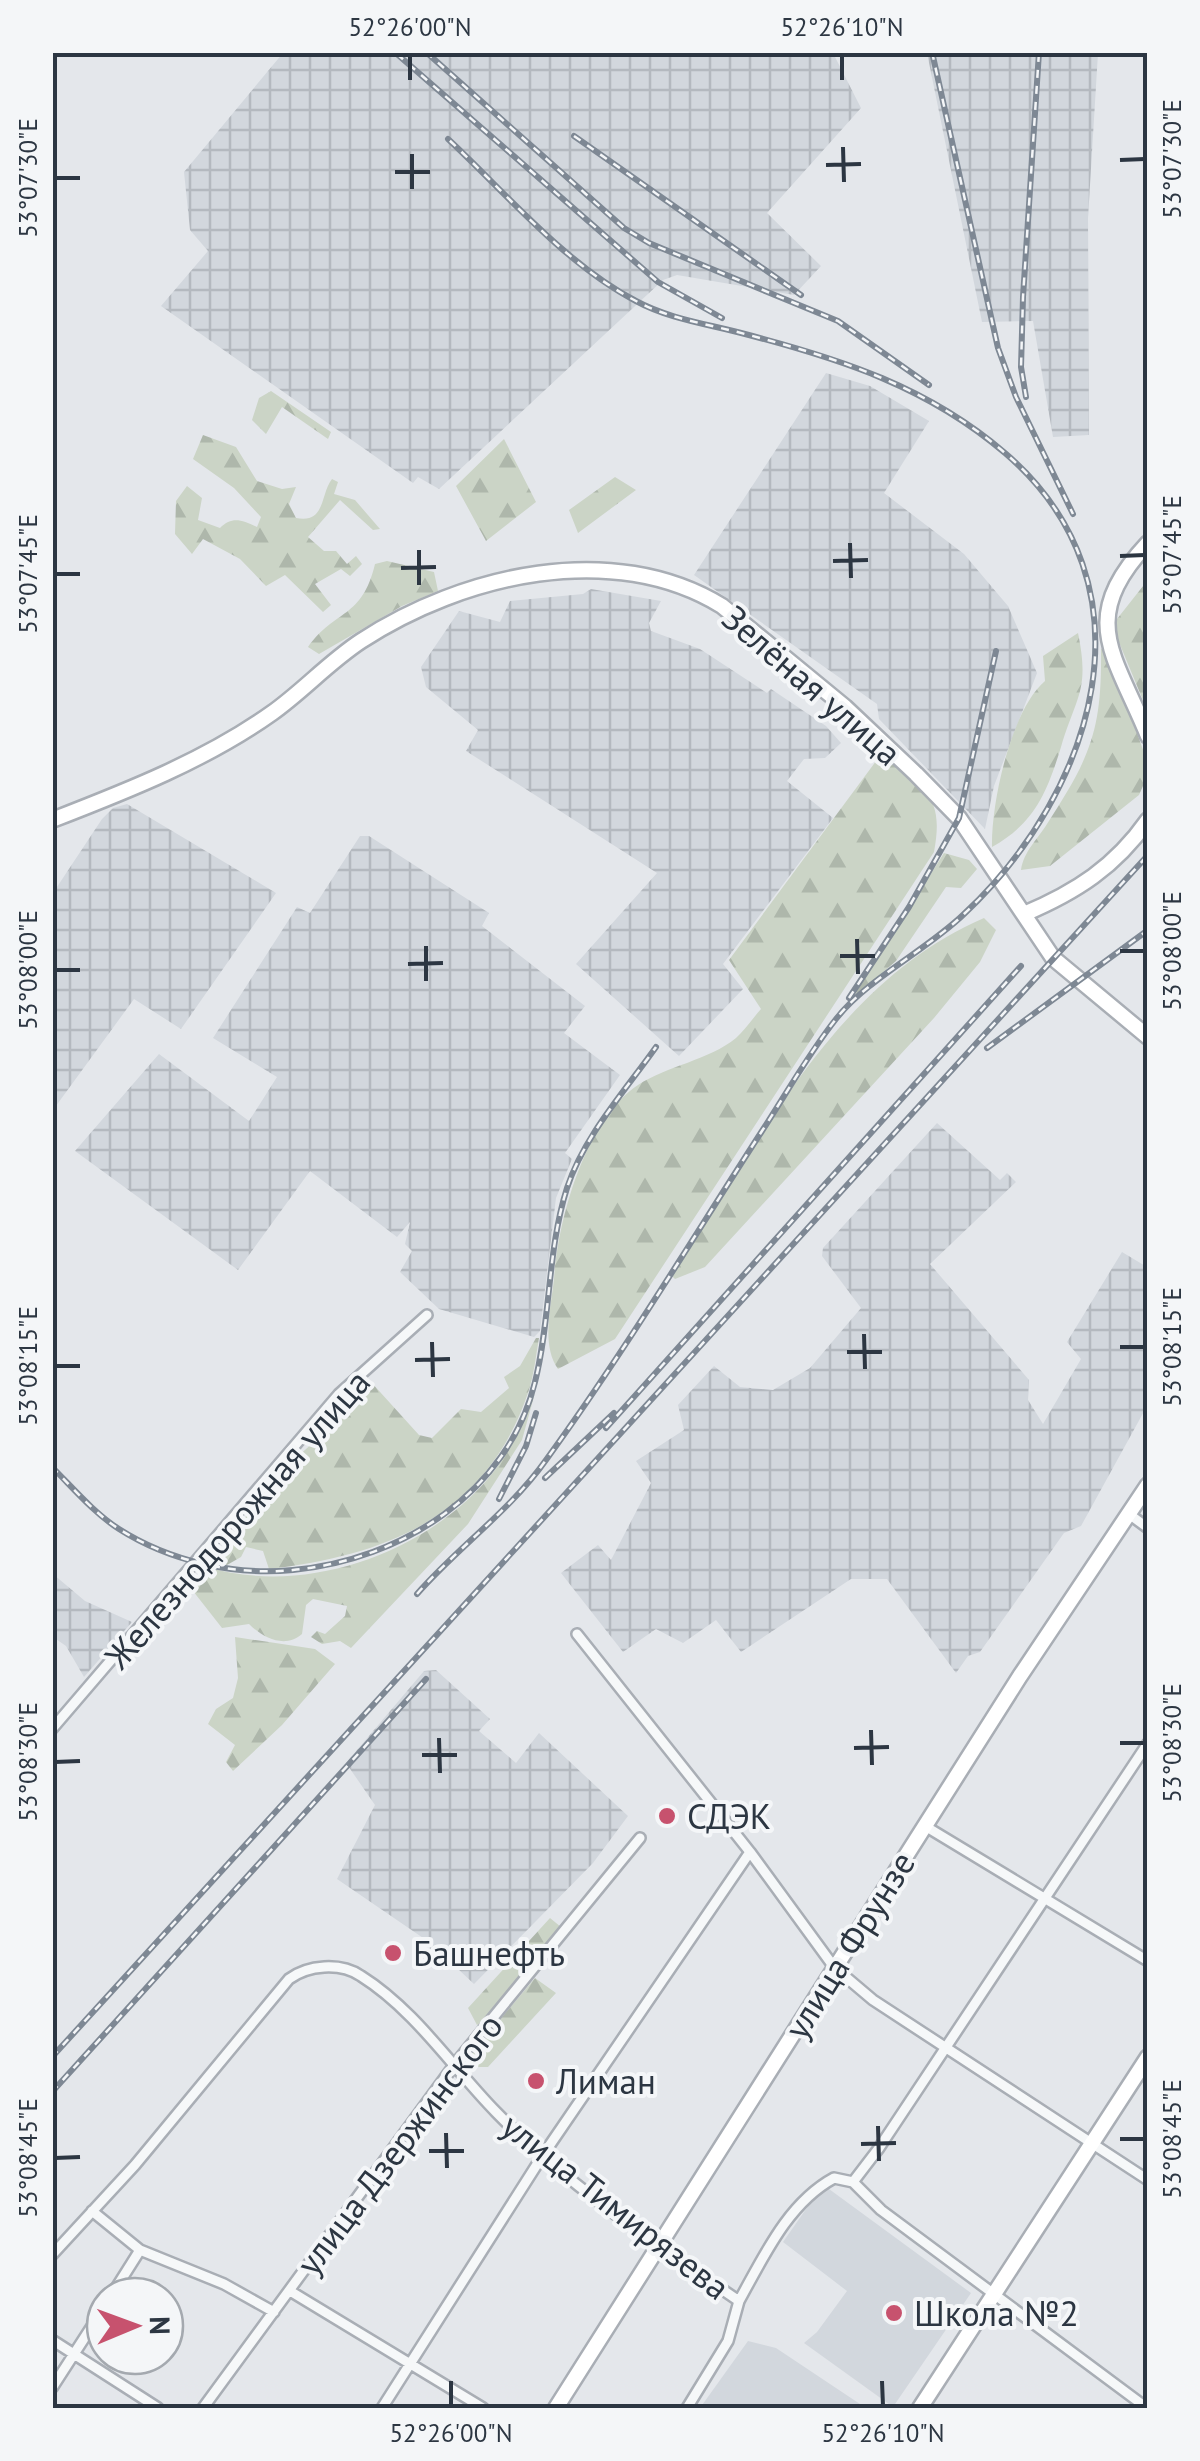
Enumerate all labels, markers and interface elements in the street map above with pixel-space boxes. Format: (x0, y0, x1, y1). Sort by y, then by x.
text: 52°26'00"N (348, 11, 472, 43)
text: 52°26'10"N (780, 11, 904, 43)
text: 53°07'30"E (1156, 99, 1188, 219)
text: 53°07'30"E (12, 118, 44, 238)
text: 53°07'45"E (1156, 495, 1188, 615)
text: 53°07'45"E (12, 514, 44, 634)
street label: Зелёная улица (713, 595, 911, 775)
text: 53°08'00"E (1156, 891, 1188, 1011)
text: 53°08'00"E (12, 910, 44, 1030)
text: 53°08'15"E (1156, 1287, 1188, 1407)
text: 53°08'15"E (12, 1306, 44, 1426)
street label: Железнодорожная улица (94, 1360, 380, 1679)
text: 53°08'30"E (1156, 1683, 1188, 1803)
text: 53°08'30"E (12, 1702, 44, 1822)
place label: СДЭК (687, 1793, 771, 1839)
marker: СДЭК (656, 1805, 678, 1827)
street label: улица Фрунзе (773, 1843, 925, 2047)
place label: Башнефть (413, 1930, 565, 1976)
marker: Башнефть (382, 1942, 404, 1964)
street label: улица Дзержинского (286, 2004, 512, 2284)
place label: Лиман (555, 2058, 656, 2104)
marker: Лиман (525, 2070, 547, 2092)
text: 53°08'45"E (1156, 2079, 1188, 2199)
text: 53°08'45"E (12, 2098, 44, 2218)
street label: улица Тимирязева (493, 2103, 739, 2309)
north arrow (85, 2276, 185, 2376)
place label: Школа №2 (914, 2290, 1079, 2336)
marker: Школа №2 (883, 2302, 905, 2324)
text: N (142, 2316, 179, 2335)
text: 52°26'00"N (389, 2417, 513, 2449)
text: 52°26'10"N (821, 2417, 945, 2449)

